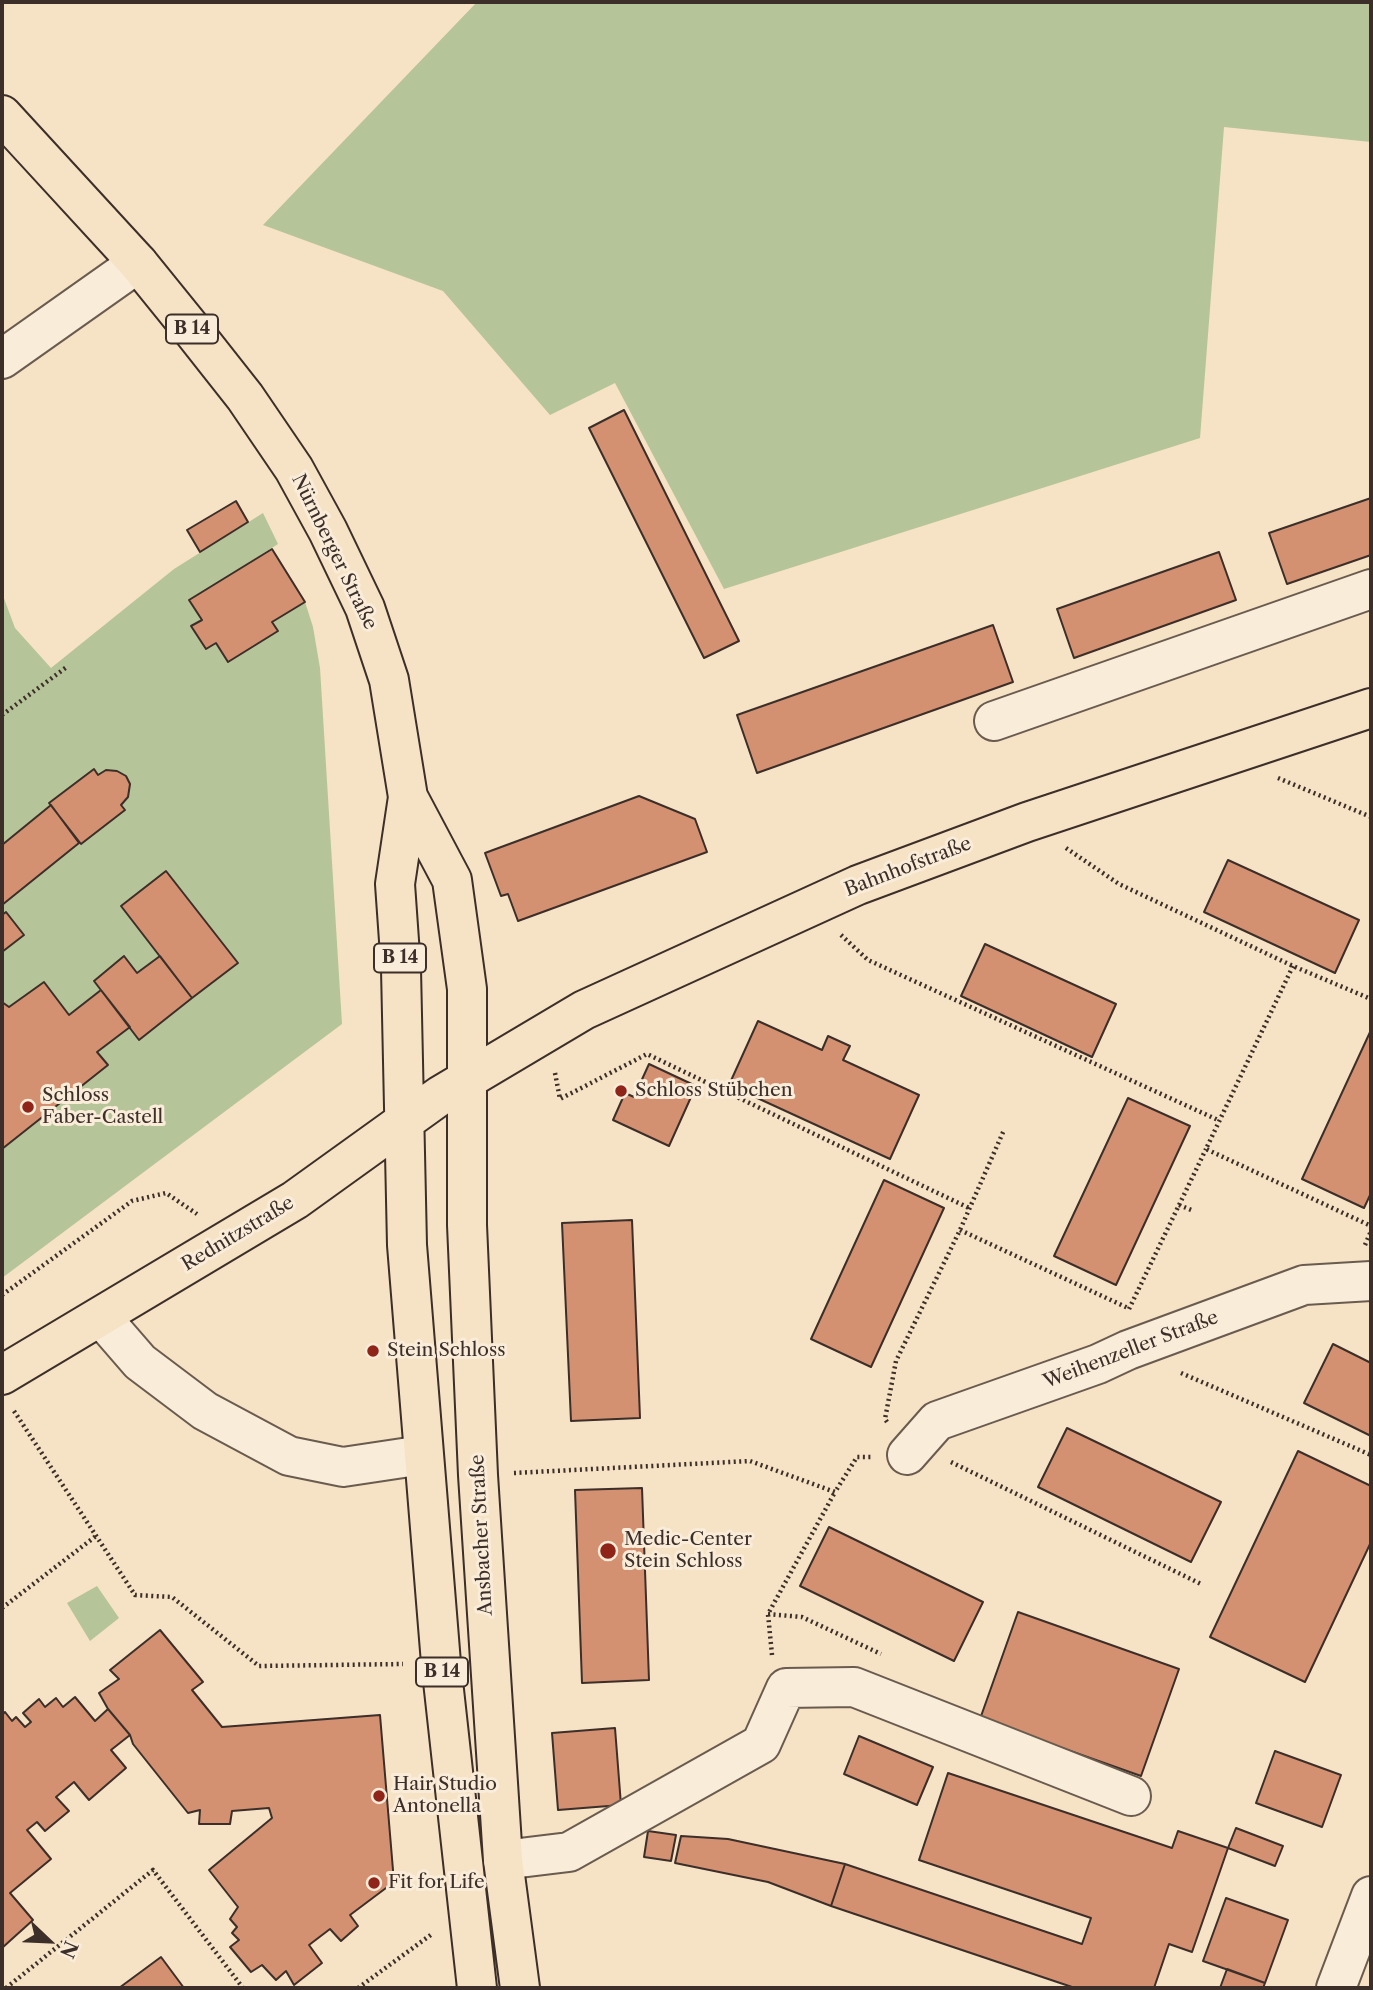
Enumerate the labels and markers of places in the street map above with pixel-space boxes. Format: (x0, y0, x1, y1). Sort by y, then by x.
place label: Schloss Stübchen (635, 1080, 793, 1102)
marker: Schloss Stübchen (613, 1083, 629, 1099)
place label: Schloss Faber-Castell (42, 1085, 163, 1129)
marker: Schloss Faber-Castell (20, 1099, 36, 1115)
place label: Stein Schloss (387, 1340, 506, 1362)
marker: Stein Schloss (365, 1343, 381, 1359)
place label: Medic-Center Stein Schloss (624, 1529, 752, 1573)
marker: Medic-Center Stein Schloss (598, 1541, 618, 1561)
place label: Hair Studio Antonella (393, 1774, 497, 1818)
marker: Hair Studio Antonella (371, 1788, 387, 1804)
place label: Fit for Life (388, 1872, 485, 1894)
marker: Fit for Life (366, 1875, 382, 1891)

